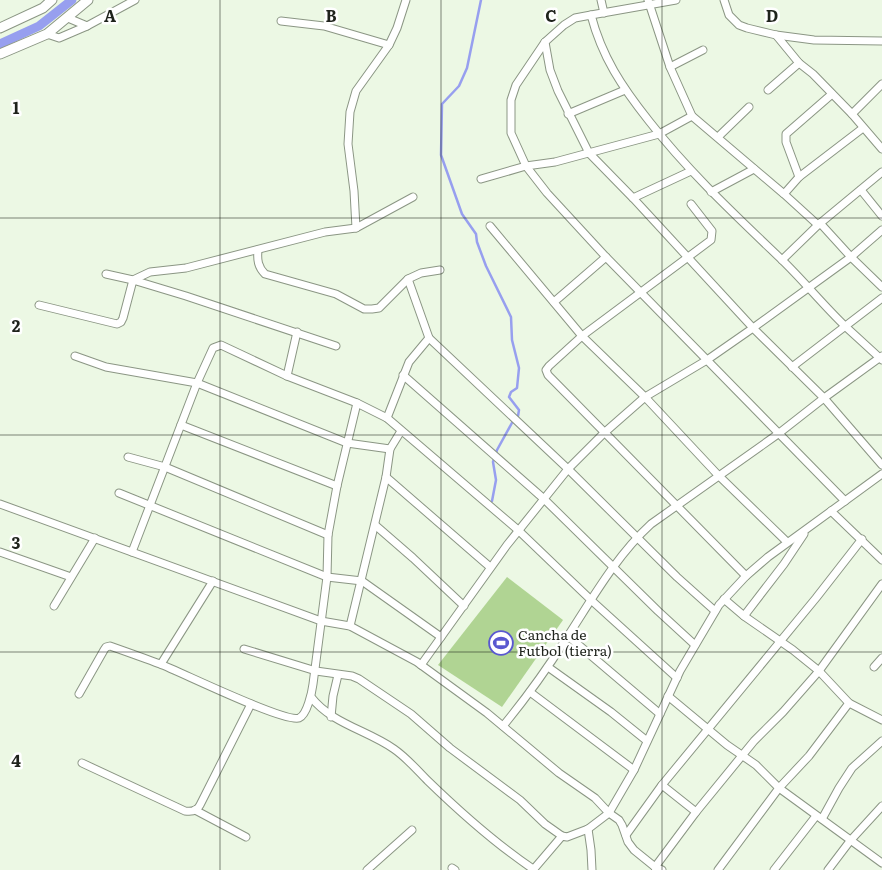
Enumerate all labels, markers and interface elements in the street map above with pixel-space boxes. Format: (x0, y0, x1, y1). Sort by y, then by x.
text: A (104, 3, 116, 27)
text: B (325, 3, 337, 27)
text: C (545, 3, 557, 27)
text: D (766, 3, 778, 27)
text: 1 (13, 95, 20, 119)
text: 2 (12, 313, 21, 337)
text: 3 (12, 530, 21, 554)
place label: Cancha de Futbol (tierra) (518, 624, 612, 660)
sports icon: Cancha de Futbol (tierra) (488, 630, 514, 656)
text: 4 (11, 748, 21, 772)

